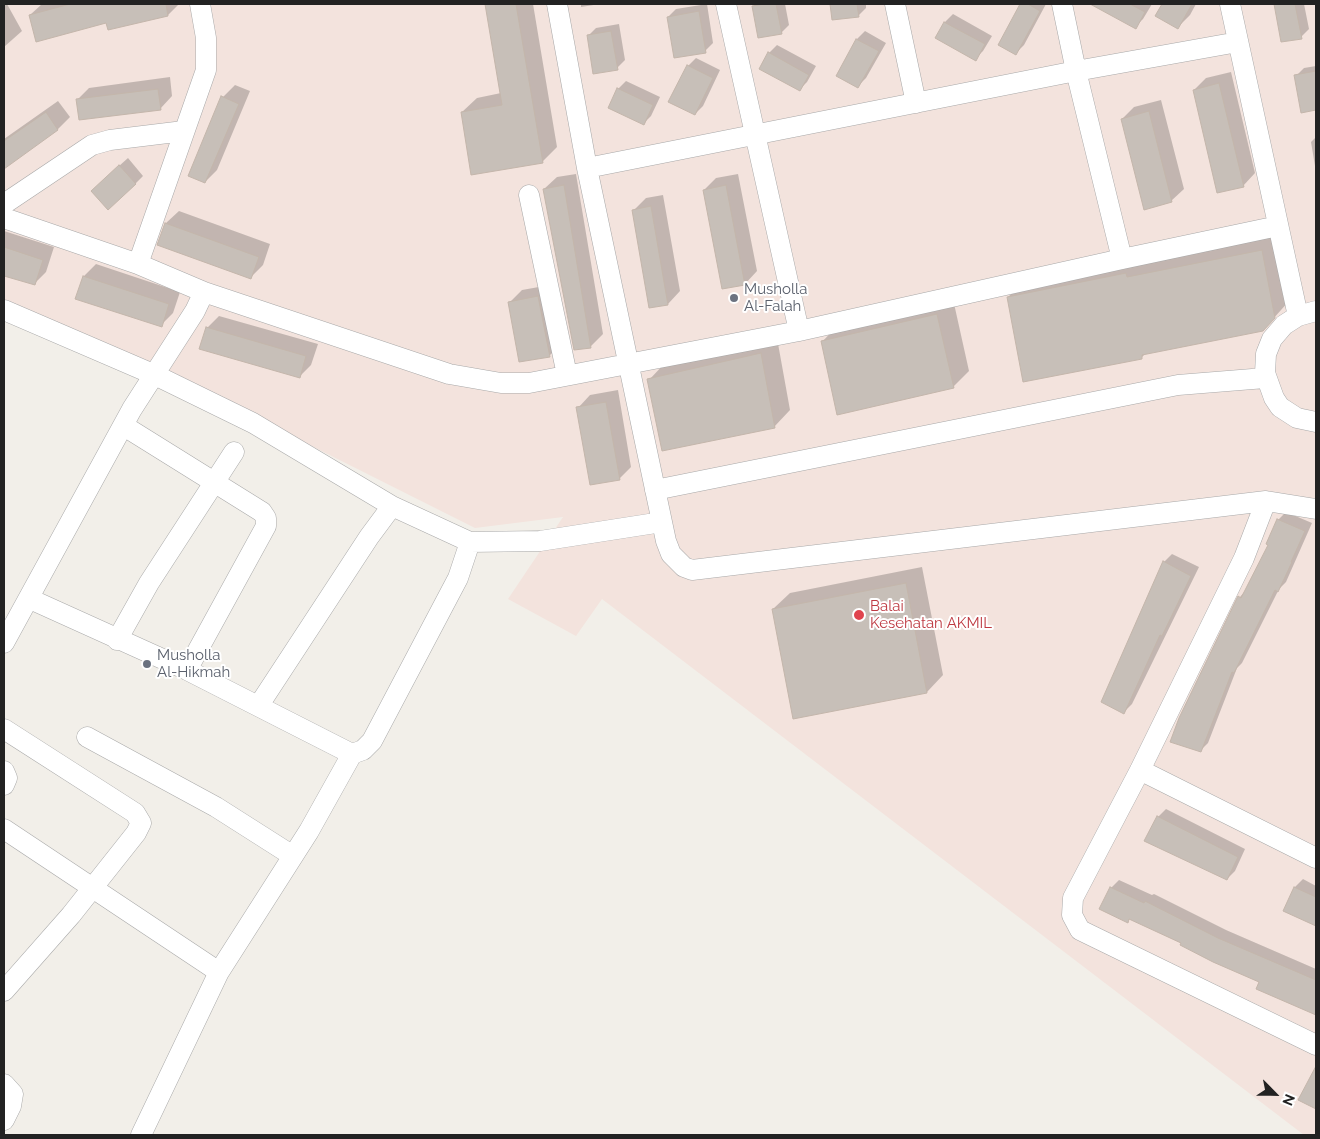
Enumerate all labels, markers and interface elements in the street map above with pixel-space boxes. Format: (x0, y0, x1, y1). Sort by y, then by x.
place label: Musholla Al-Falah (744, 280, 807, 315)
marker: Musholla Al-Falah (728, 292, 740, 304)
place label: Balai Kesehatan AKMIL (870, 597, 992, 632)
marker: Balai Kesehatan AKMIL (852, 608, 866, 622)
place label: Musholla Al-Hikmah (157, 646, 230, 681)
marker: Musholla Al-Hikmah (141, 658, 153, 670)
north arrow (1250, 1069, 1300, 1119)
text: N (1279, 1092, 1298, 1108)

